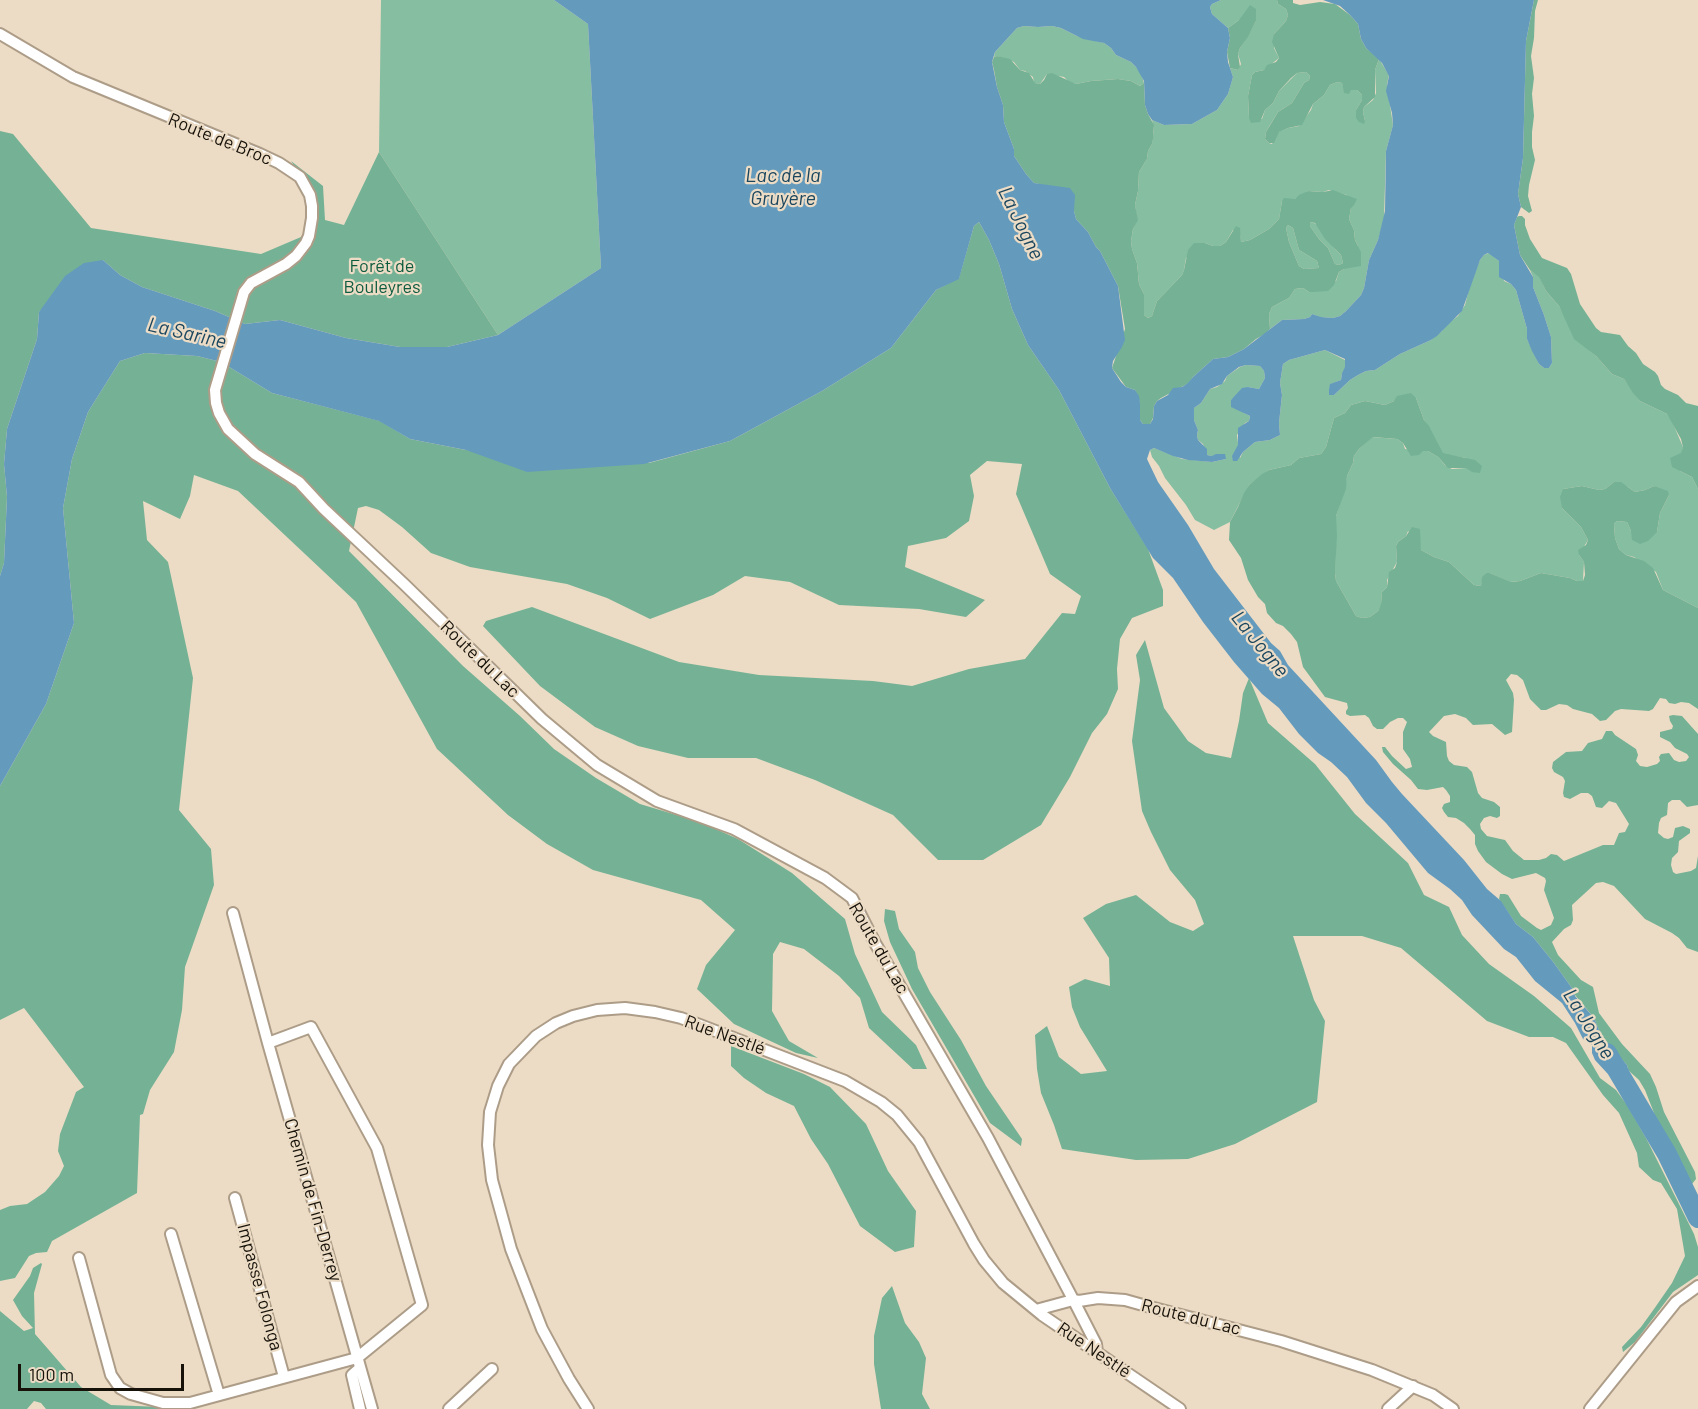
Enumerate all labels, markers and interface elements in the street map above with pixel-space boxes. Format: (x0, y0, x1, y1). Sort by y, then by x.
street label: Route de Broc (165, 108, 275, 170)
water label: Lac de la Gruyère (745, 163, 821, 210)
water label: La Jogne (993, 183, 1049, 263)
park label: Forêt de Bouleyres (343, 255, 421, 298)
water label: La Sarine (145, 312, 229, 354)
water label: La Jogne (1226, 606, 1294, 682)
street label: Route du Lac (436, 616, 524, 702)
street label: Route du Lac (844, 899, 914, 997)
water label: La Jogne (1558, 984, 1620, 1064)
street label: Rue Nestlé (682, 1010, 768, 1060)
street label: Chemin de Fin-Derrey (279, 1116, 347, 1284)
street label: Impasse Folonga (233, 1221, 287, 1353)
street label: Route du Lac (1139, 1294, 1243, 1340)
street label: Rue Nestlé (1053, 1317, 1135, 1383)
scale bar (21, 1352, 188, 1390)
text: 100 m (29, 1363, 74, 1385)

